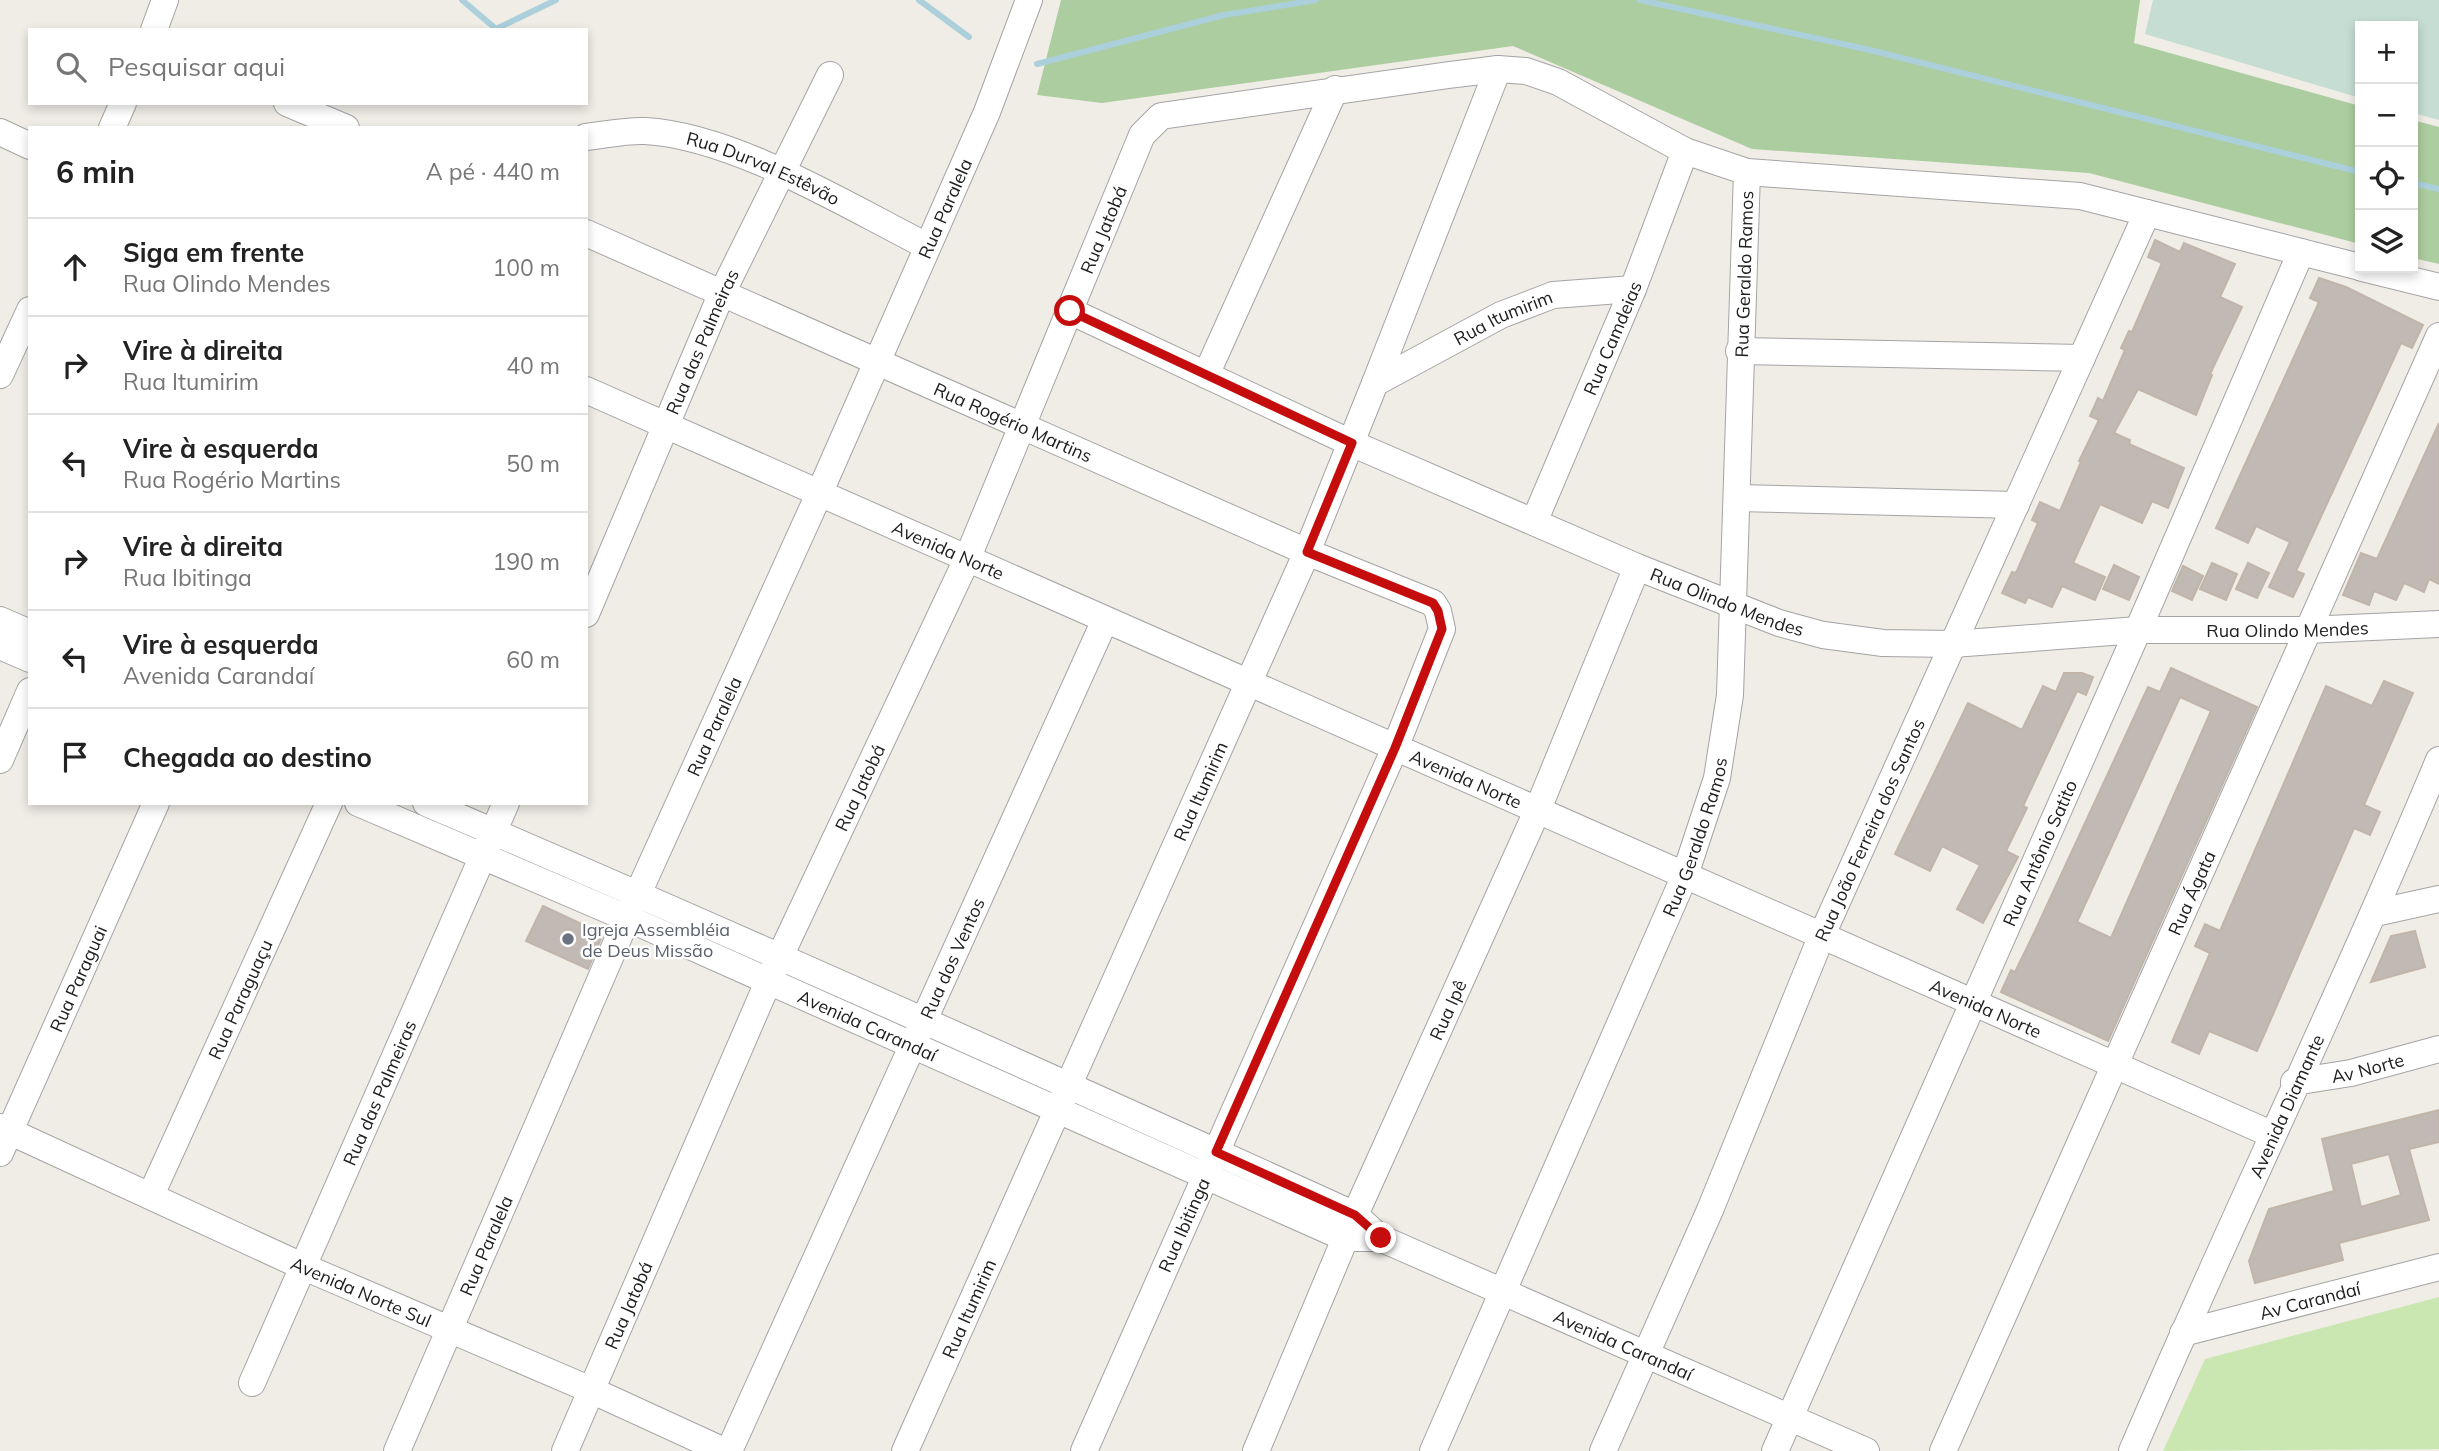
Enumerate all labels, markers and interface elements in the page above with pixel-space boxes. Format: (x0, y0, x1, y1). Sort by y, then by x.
map controls (2355, 21, 2418, 273)
button: + (2355, 21, 2418, 84)
search box (28, 28, 588, 105)
icon: search (52, 48, 90, 86)
text: Pesquisar aqui (108, 50, 285, 83)
button: − (2355, 84, 2418, 147)
street label: Rua Durval Estêvão (684, 126, 844, 210)
button: locate (2355, 147, 2418, 210)
text: 6 min (56, 153, 135, 191)
street label: Rua Paralela (913, 155, 977, 262)
text: A pé · 440 m (426, 157, 560, 186)
street label: Rua Jatobá (1075, 182, 1131, 277)
street label: Rua Geraldo Ramos (1729, 190, 1758, 358)
button: layers (2355, 210, 2418, 273)
text: Siga em frente (123, 236, 304, 269)
icon: ahead (56, 248, 94, 286)
text: 100 m (492, 253, 560, 282)
street label: Rua das Palmeiras (660, 265, 744, 418)
text: Rua Olindo Mendes (123, 269, 331, 298)
street label: Rua Camdeias (1578, 278, 1646, 398)
street label: Rua Itumirim (1449, 285, 1556, 350)
route start (1054, 295, 1085, 326)
text: Vire à direita (123, 334, 283, 367)
icon: right (56, 346, 94, 384)
text: 40 m (506, 351, 560, 380)
text: Rua Itumirim (123, 367, 259, 396)
street label: Rua Rogério Martins (930, 377, 1096, 467)
text: Vire à esquerda (123, 432, 319, 465)
icon: left (56, 444, 94, 482)
text: 50 m (506, 449, 560, 478)
text: Rua Rogério Martins (123, 465, 341, 494)
street label: Avenida Norte (889, 515, 1008, 585)
text: Vire à direita (123, 530, 283, 563)
icon: right (56, 542, 94, 580)
text: 190 m (492, 547, 560, 576)
street label: Rua Olindo Mendes (1647, 562, 1807, 641)
text: Rua Ibitinga (123, 563, 252, 592)
street label: Rua Olindo Mendes (2206, 616, 2369, 642)
text: Vire à esquerda (123, 628, 319, 661)
icon: left (56, 640, 94, 678)
text: 60 m (506, 645, 560, 674)
text: Avenida Carandaí (123, 661, 314, 690)
street label: Rua Paralela (681, 673, 746, 780)
street label: Rua João Ferreira dos Santos (1809, 715, 1929, 945)
icon: arrive (56, 738, 94, 776)
street label: Rua Itumirim (1168, 738, 1232, 844)
street label: Rua Jatobá (829, 740, 890, 835)
text: Chegada ao destino (123, 741, 372, 774)
street label: Avenida Norte (1407, 744, 1526, 813)
street label: Rua Geraldo Ramos (1657, 756, 1732, 920)
street label: Rua Antônio Satito (1997, 776, 2082, 930)
street label: Rua Ágata (2162, 847, 2220, 939)
street label: Rua dos Ventos (915, 894, 989, 1022)
place label: Igreja Assembléia de Deus Missão (582, 918, 730, 962)
street label: Rua Paraguai (44, 922, 111, 1035)
marker: Igreja Assembléia de Deus Missão (560, 931, 576, 947)
street label: Rua Paraguaçu (203, 936, 277, 1063)
street label: Avenida Norte (1926, 973, 2045, 1043)
street label: Rua Ipê (1424, 976, 1471, 1044)
street label: Avenida Carandaí (795, 984, 942, 1067)
street label: Rua das Palmeiras (337, 1016, 421, 1169)
street label: Avenida Diamante (2244, 1031, 2329, 1181)
street label: Av Norte (2330, 1048, 2406, 1087)
street label: Rua Ibitinga (1153, 1174, 1215, 1276)
street label: Rua Paralela (454, 1192, 517, 1299)
route end (1365, 1222, 1396, 1253)
street label: Avenida Norte Sul (287, 1251, 435, 1332)
street label: Rua Itumirim (936, 1255, 1001, 1362)
street label: Rua Jatobá (599, 1258, 657, 1352)
street label: Av Carandaí (2257, 1276, 2365, 1324)
street label: Avenida Carandaí (1550, 1304, 1698, 1386)

